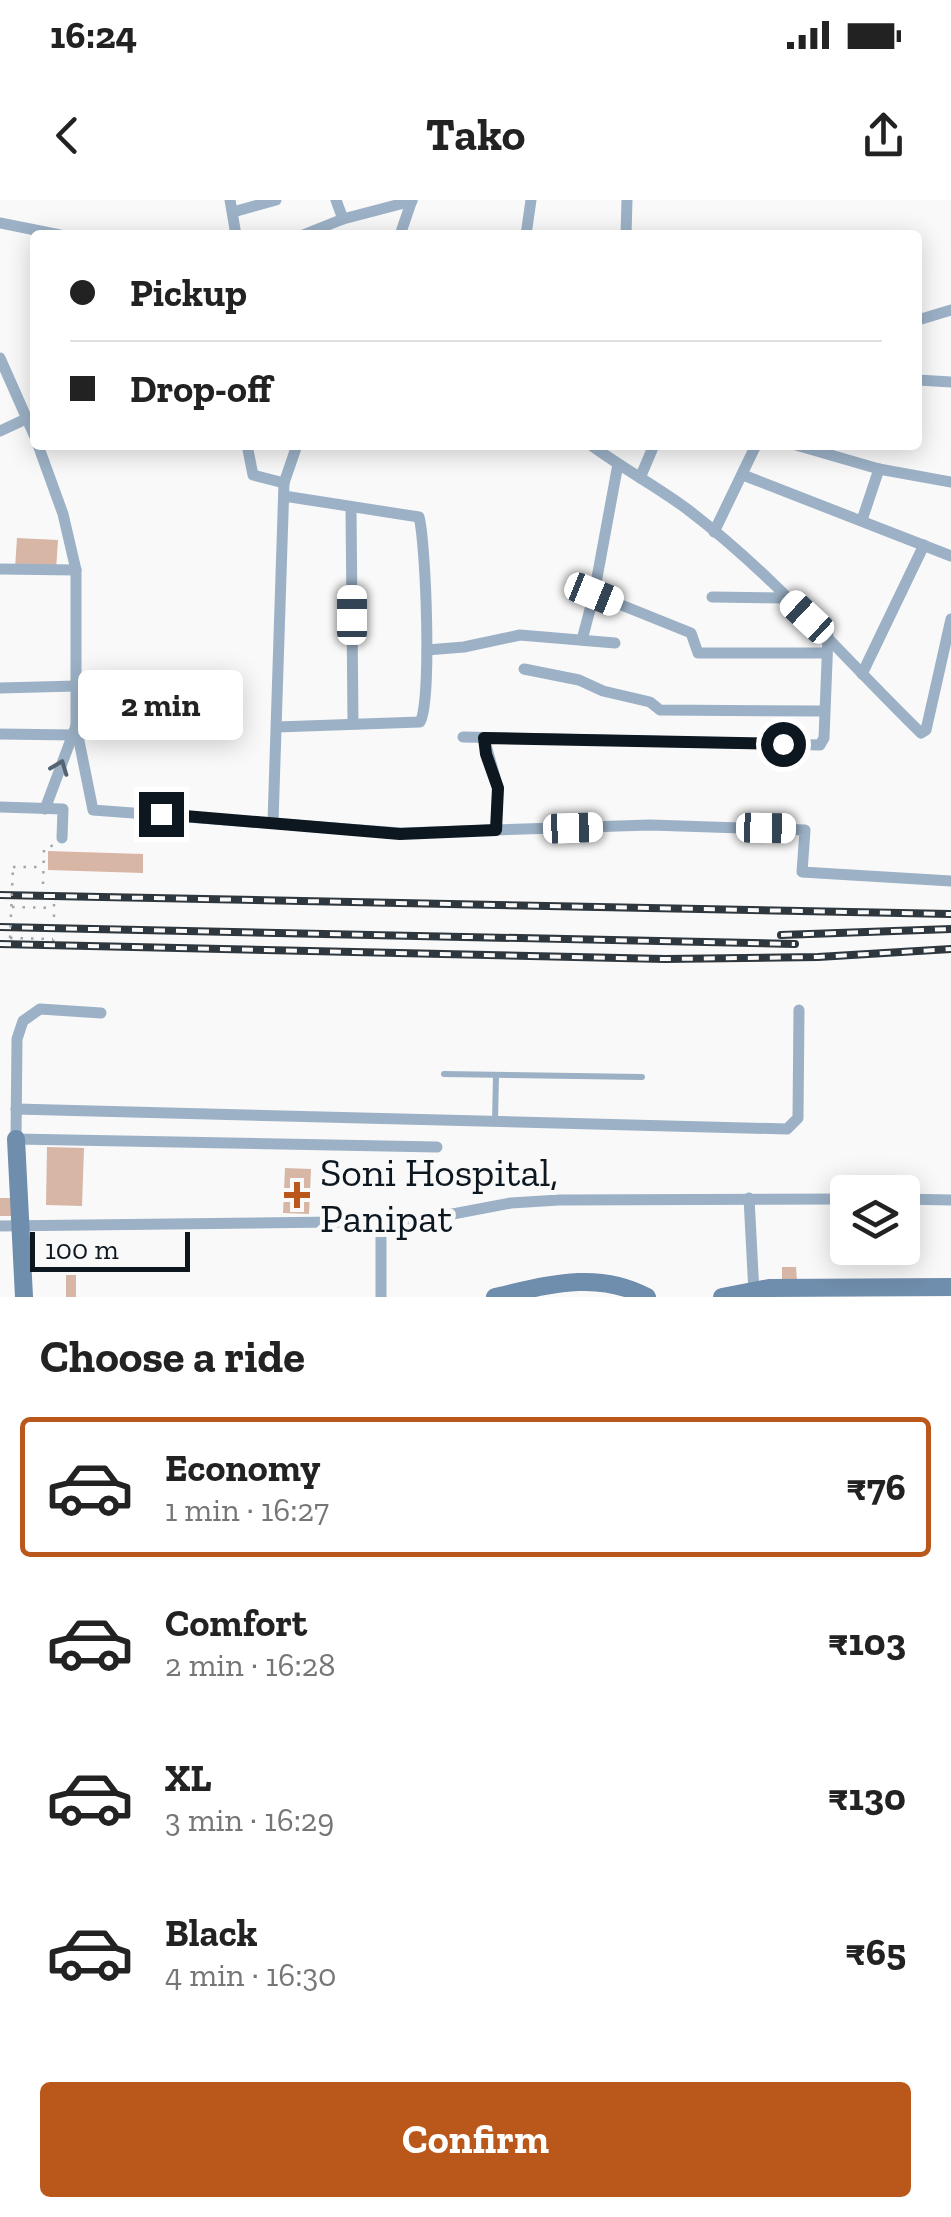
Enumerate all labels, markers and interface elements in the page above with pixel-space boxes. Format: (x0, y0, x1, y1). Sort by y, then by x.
text: 16:24 (50, 12, 137, 58)
icon: back (40, 108, 95, 163)
text: Tako (426, 108, 525, 162)
icon: share (856, 108, 911, 163)
text: Pickup (130, 270, 247, 316)
text: Drop-off (130, 366, 271, 412)
car (561, 569, 627, 619)
car (337, 585, 367, 645)
car (775, 586, 839, 648)
callout: 2 min (79, 669, 244, 739)
text: 2 min (121, 686, 200, 724)
route start (761, 722, 806, 767)
one-way arrow (48, 760, 69, 777)
route end (139, 792, 184, 837)
car (542, 812, 604, 844)
car (736, 812, 796, 844)
place label: Soni Hospital, Panipat (320, 1148, 558, 1242)
map controls (830, 1175, 920, 1265)
button: layers (830, 1175, 920, 1265)
marker: Soni Hospital, Panipat (284, 1182, 310, 1208)
scale bar (30, 1227, 190, 1272)
text: 100 m (45, 1233, 119, 1266)
text: Choose a ride (40, 1330, 305, 1384)
icon: car (45, 1442, 135, 1532)
text: Economy (165, 1445, 320, 1491)
text: ₹76 (846, 1464, 906, 1510)
text: 1 min · 16:27 (165, 1491, 329, 1529)
icon: car (45, 1597, 135, 1687)
text: Comfort (165, 1600, 307, 1646)
text: ₹103 (828, 1619, 906, 1665)
text: 2 min · 16:28 (165, 1646, 335, 1684)
icon: car (45, 1752, 135, 1842)
text: XL (165, 1755, 212, 1801)
text: ₹130 (828, 1774, 906, 1820)
text: 3 min · 16:29 (165, 1801, 334, 1839)
icon: car (45, 1907, 135, 1997)
text: Black (165, 1910, 258, 1956)
text: ₹65 (845, 1929, 906, 1975)
text: 4 min · 16:30 (165, 1956, 337, 1994)
button: Confirm (40, 2082, 911, 2197)

